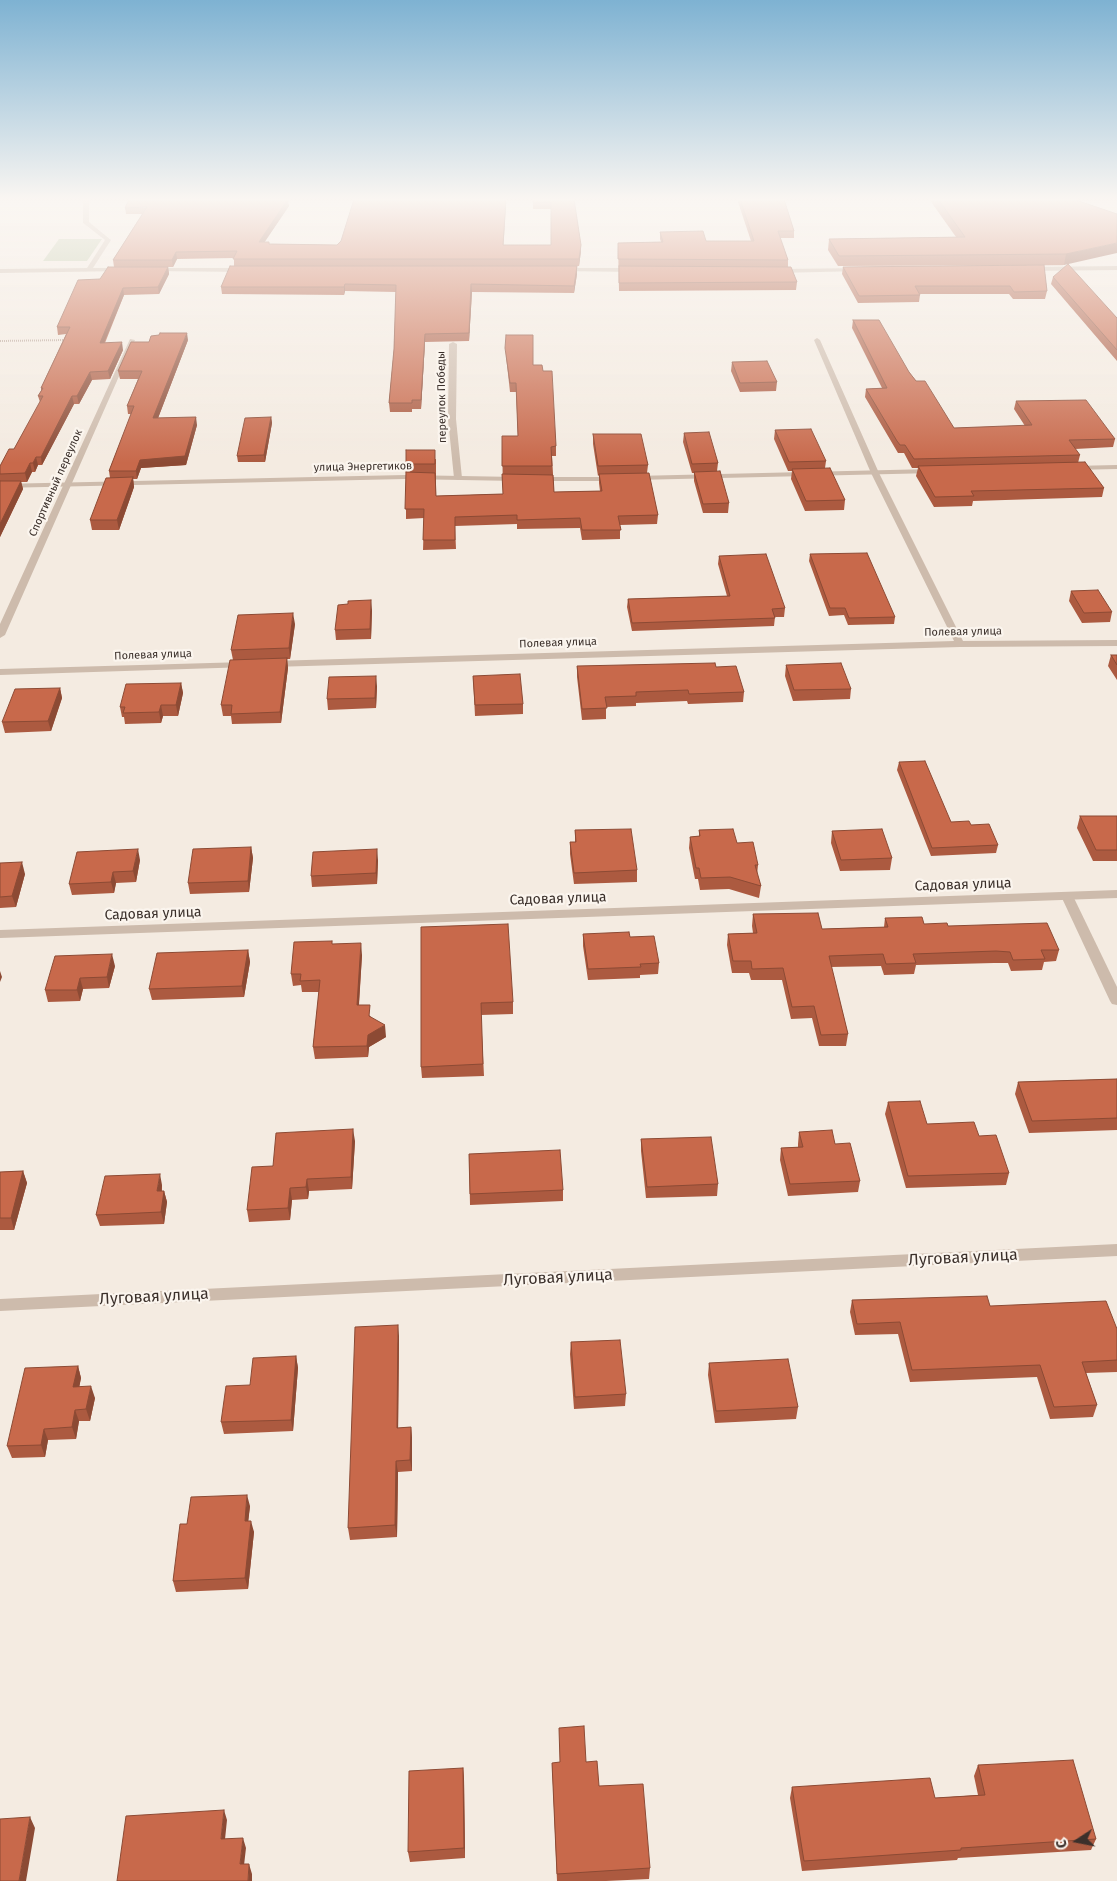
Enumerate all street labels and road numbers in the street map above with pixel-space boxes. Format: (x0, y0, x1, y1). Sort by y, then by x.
street label: переулок Победы (435, 351, 449, 443)
street label: Спортивный переулок (26, 427, 86, 539)
street label: улица Энергетиков (314, 460, 412, 474)
street label: Полевая улица (924, 625, 1002, 639)
street label: Полевая улица (519, 635, 597, 651)
street label: Полевая улица (114, 647, 192, 663)
street label: Садовая улица (914, 875, 1012, 895)
street label: Садовая улица (509, 889, 607, 909)
street label: Садовая улица (104, 904, 202, 924)
street label: Луговая улица (908, 1246, 1018, 1270)
street label: Луговая улица (503, 1266, 613, 1290)
street label: Луговая улица (99, 1285, 209, 1309)

